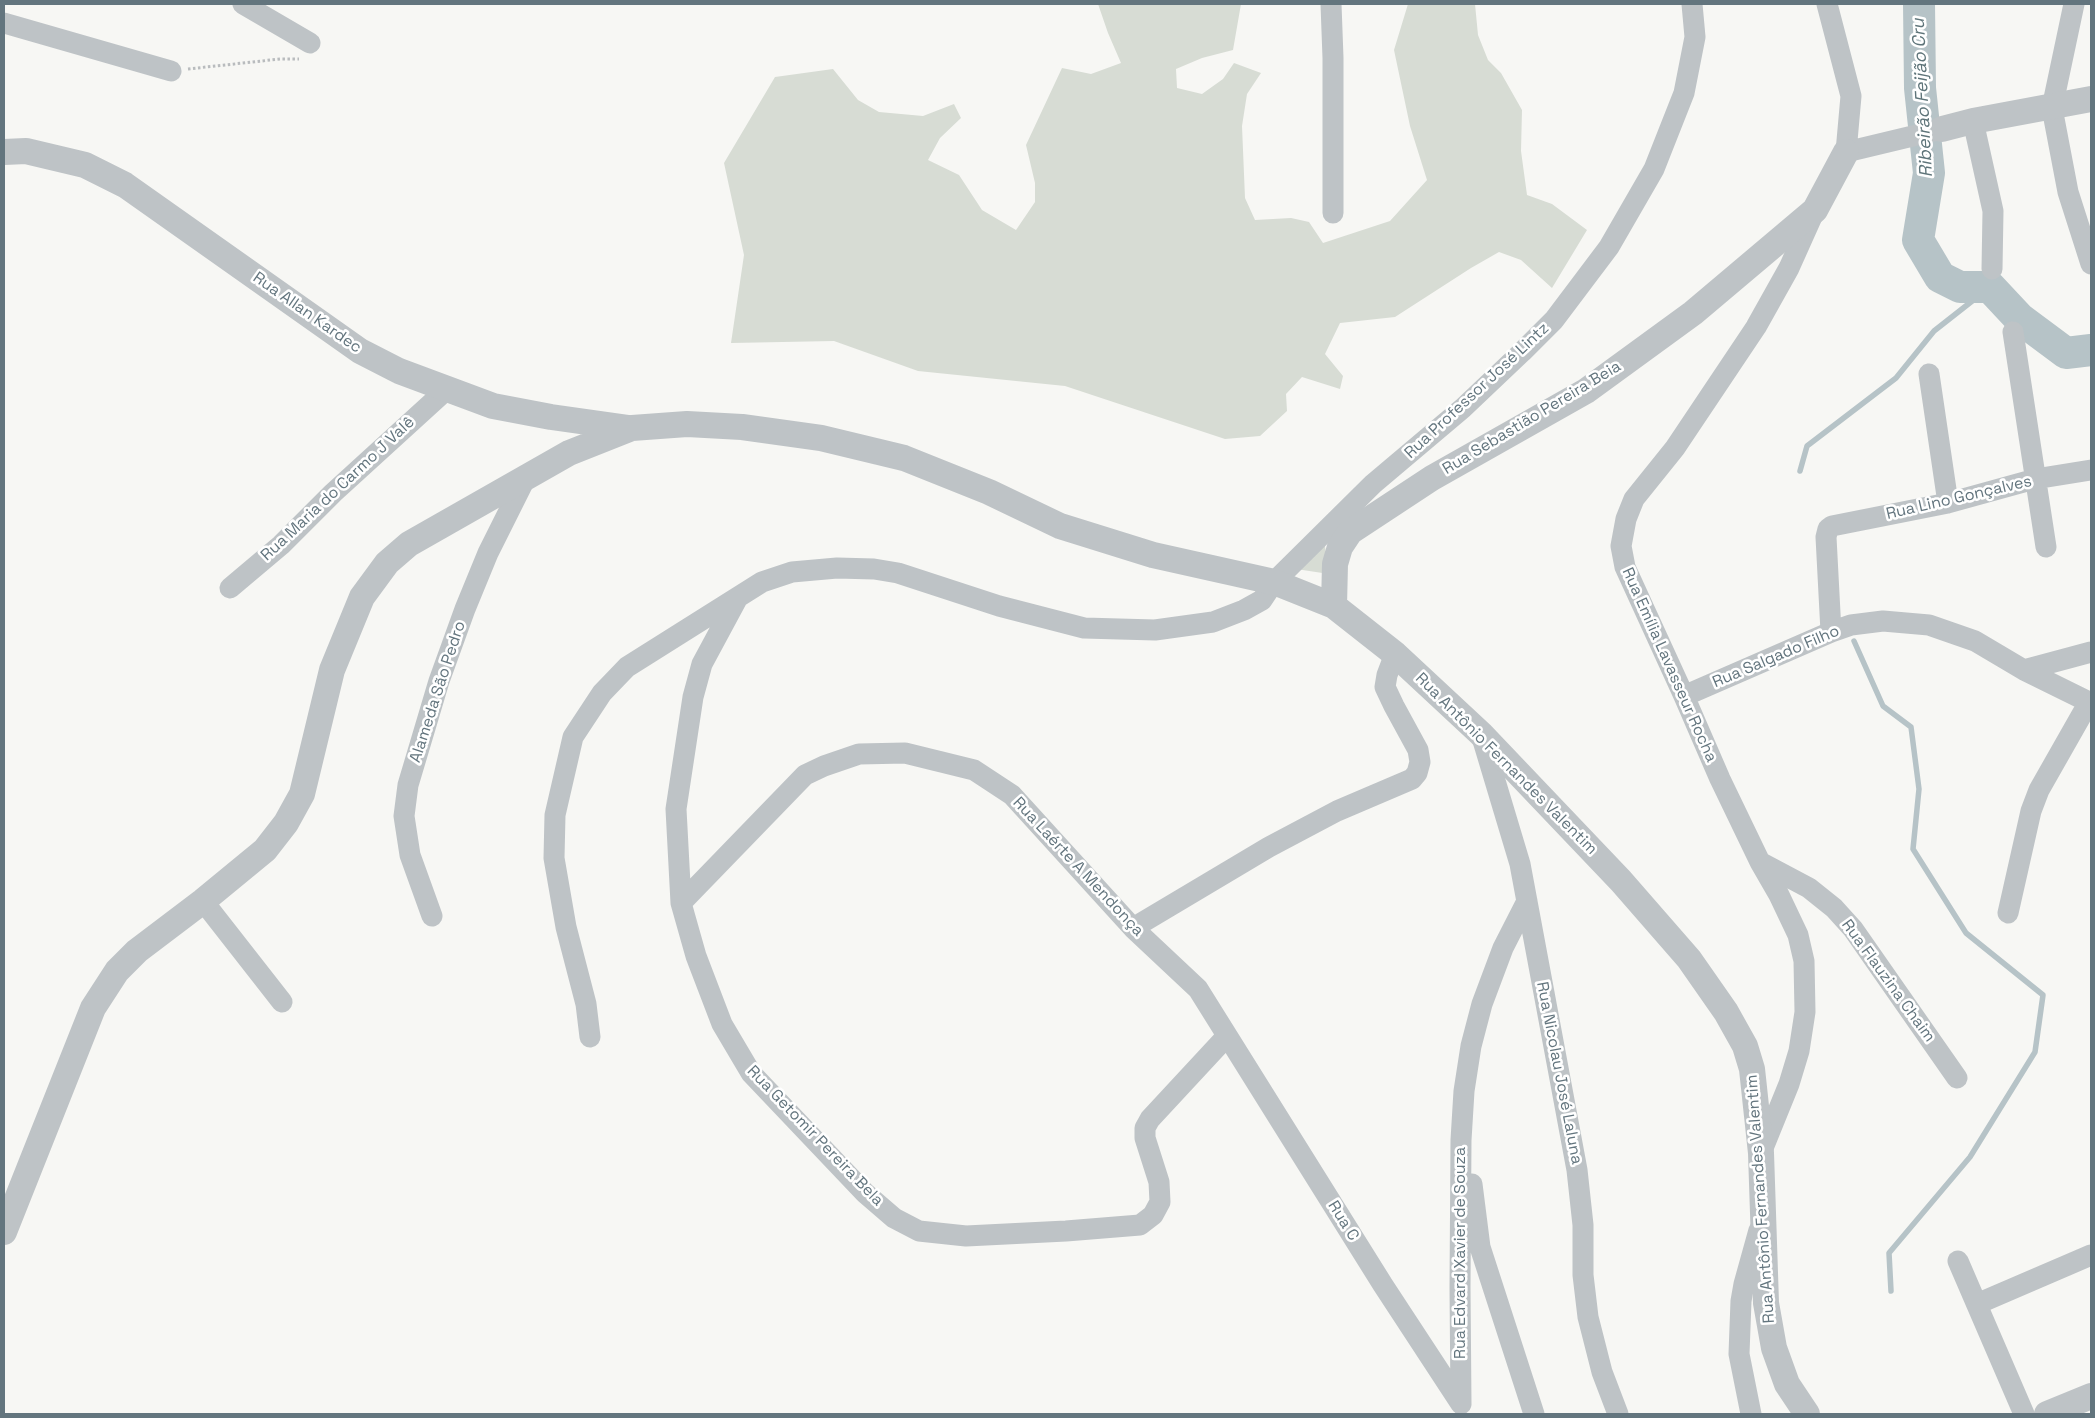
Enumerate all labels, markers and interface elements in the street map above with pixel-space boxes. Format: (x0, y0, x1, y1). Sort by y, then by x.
water label: Ribeirão Feijão Cru (1908, 18, 1938, 178)
street label: Rua Allan Kardec (249, 268, 365, 358)
street label: Rua Professor José Lintz (1401, 319, 1553, 463)
street label: Rua Sebastião Pereira Beia (1439, 357, 1625, 479)
street label: Rua Maria do Carmo J Valê (257, 413, 419, 565)
street label: Rua Lino Gonçalves (1884, 472, 2034, 524)
street label: Rua Emília Lavasseur Rocha (1617, 565, 1721, 765)
street label: Alameda São Pedro (406, 619, 470, 765)
street label: Rua Salgado Filho (1710, 622, 1842, 692)
street label: Rua Antônio Fernandes Valentim (1411, 669, 1601, 859)
street label: Rua Laérte A Mendonça (1009, 793, 1147, 941)
street label: Rua Flauzina Chaim (1837, 916, 1939, 1046)
street label: Rua Nicolau José Laluna (1532, 980, 1586, 1166)
street label: Rua Getomir Pereira Bela (743, 1062, 887, 1210)
street label: Rua Antônio Fernandes Valentim (1743, 1074, 1779, 1324)
street label: Rua Edvard Xavier de Souza (1451, 1147, 1471, 1359)
street label: Rua C (1323, 1197, 1363, 1245)

